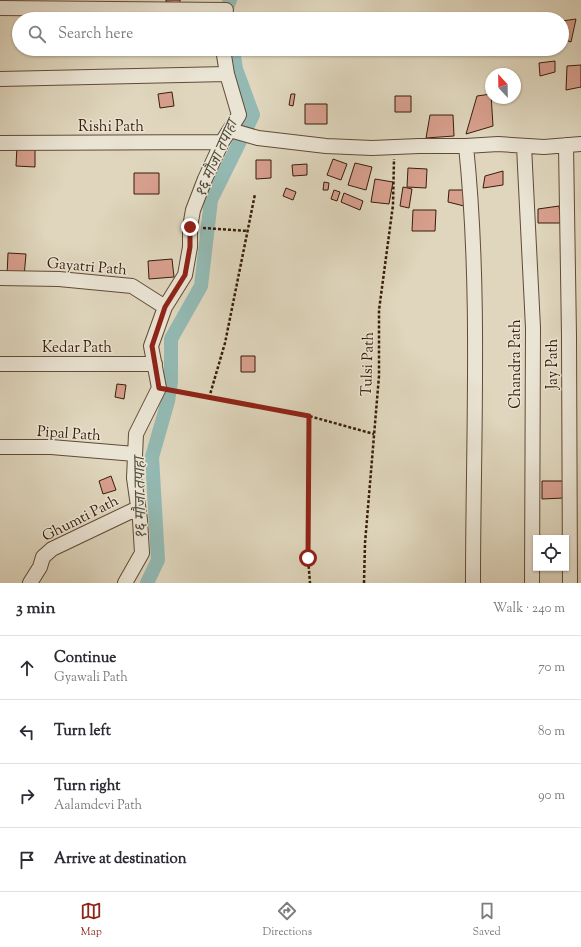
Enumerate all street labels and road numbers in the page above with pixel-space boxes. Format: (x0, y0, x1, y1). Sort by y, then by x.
street label: Rishi Path (78, 117, 144, 138)
street label: Gayatri Path (46, 254, 128, 281)
street label: Chandra Path (506, 319, 527, 409)
street label: Tulsi Path (357, 331, 380, 397)
street label: Kedar Path (42, 338, 112, 359)
street label: Jay Path (543, 338, 564, 390)
street label: Pipal Path (36, 422, 102, 447)
street label: Ghumti Path (39, 491, 123, 548)

